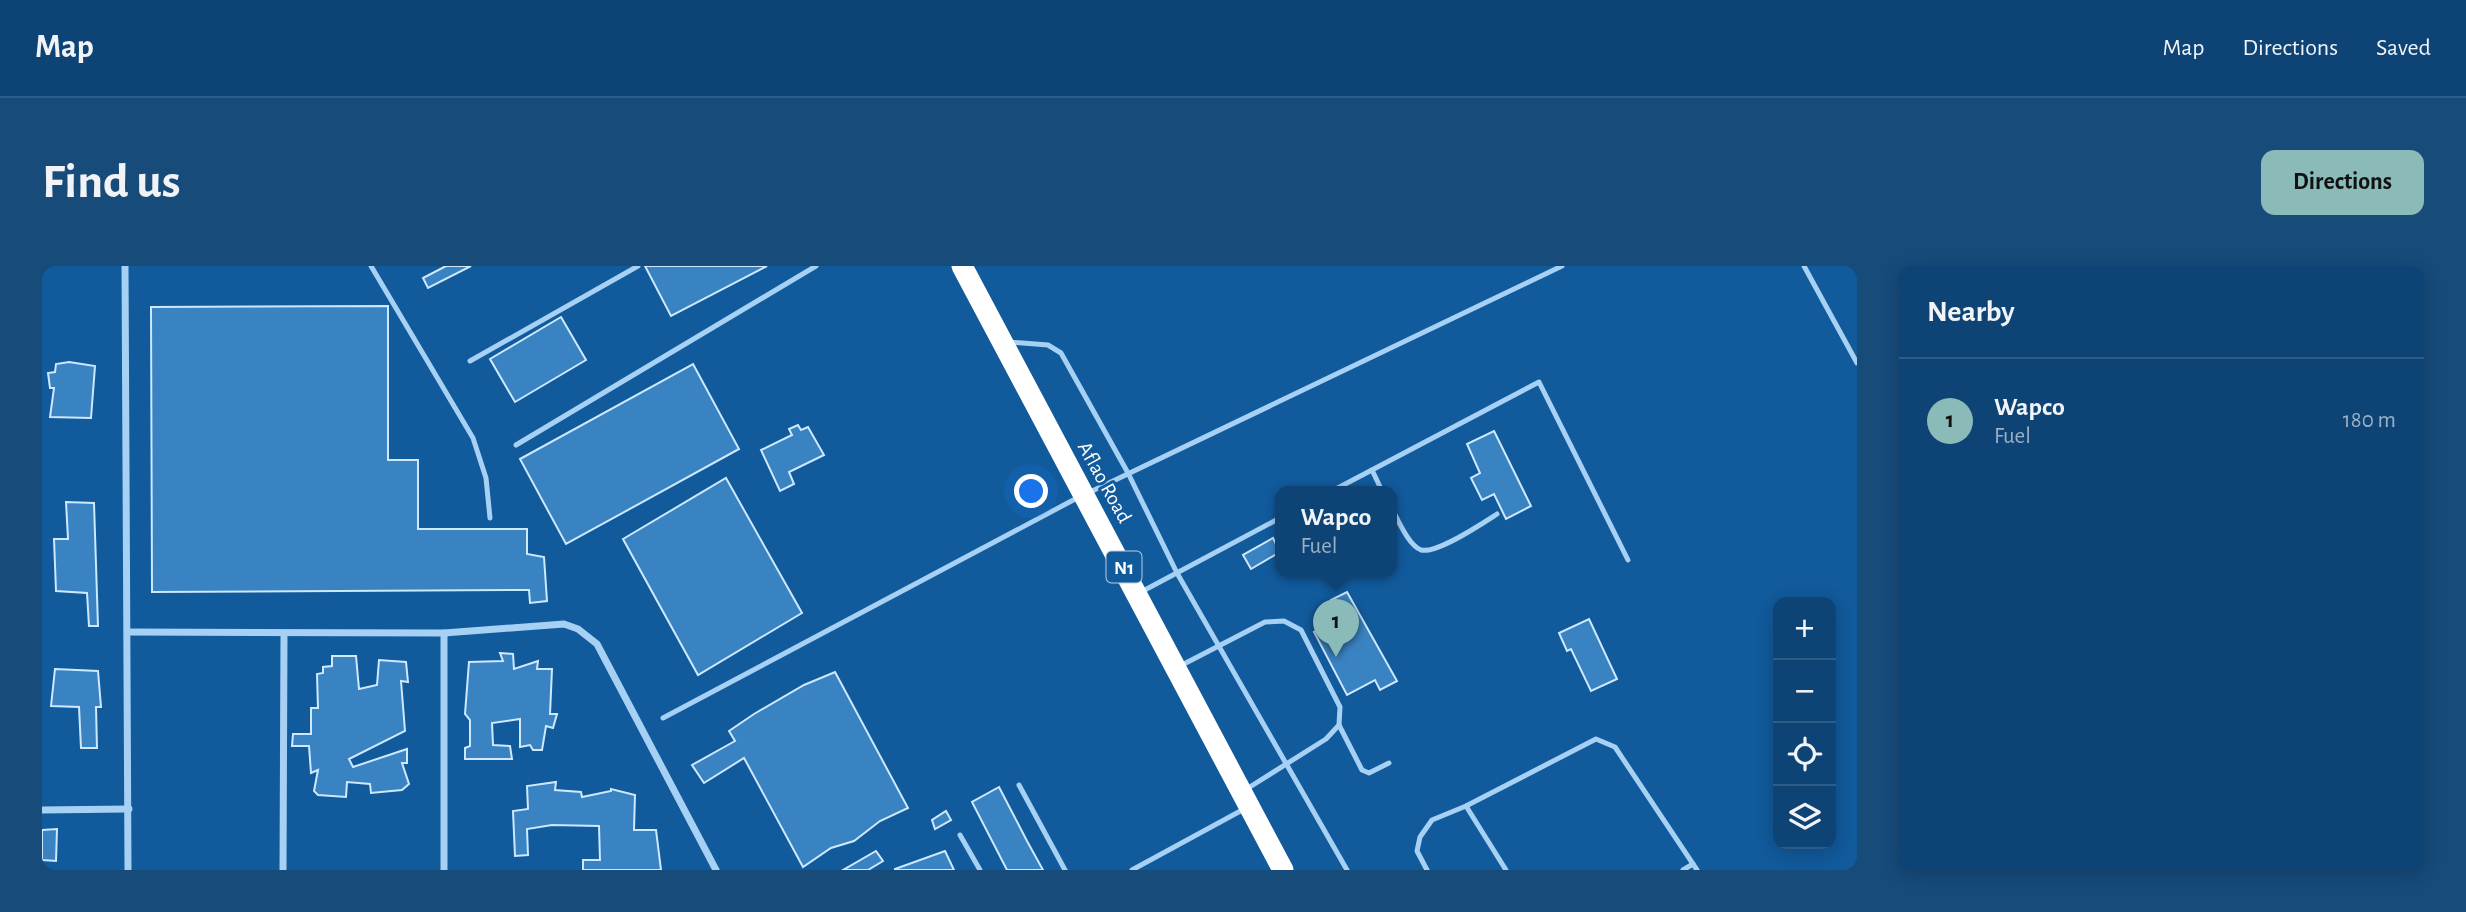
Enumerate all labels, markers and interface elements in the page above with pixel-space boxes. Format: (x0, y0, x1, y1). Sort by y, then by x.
text: Map (35, 31, 94, 64)
text: Map (2162, 36, 2204, 60)
text: Directions (2242, 36, 2338, 60)
text: Saved (2376, 36, 2431, 60)
button: Directions (2261, 150, 2424, 215)
text: Find us (42, 158, 181, 207)
text: Nearby (1927, 297, 2015, 327)
text: Wapco (1994, 394, 2065, 420)
text: 1 (1946, 409, 1954, 432)
text: 180 m (2343, 409, 2396, 432)
text: Fuel (1994, 425, 2031, 448)
street label: Aflao Road (1074, 438, 1135, 526)
your location (1014, 474, 1048, 508)
popup (1275, 486, 1397, 577)
text: Wapco (1301, 504, 1371, 530)
text: Fuel (1301, 535, 1337, 558)
road number: N1 (1106, 552, 1142, 582)
map controls (1773, 597, 1836, 849)
button: + (1773, 597, 1836, 660)
pin: 1 (1313, 599, 1359, 657)
button: − (1773, 660, 1836, 723)
button: locate (1773, 723, 1836, 786)
button: layers (1773, 786, 1836, 849)

